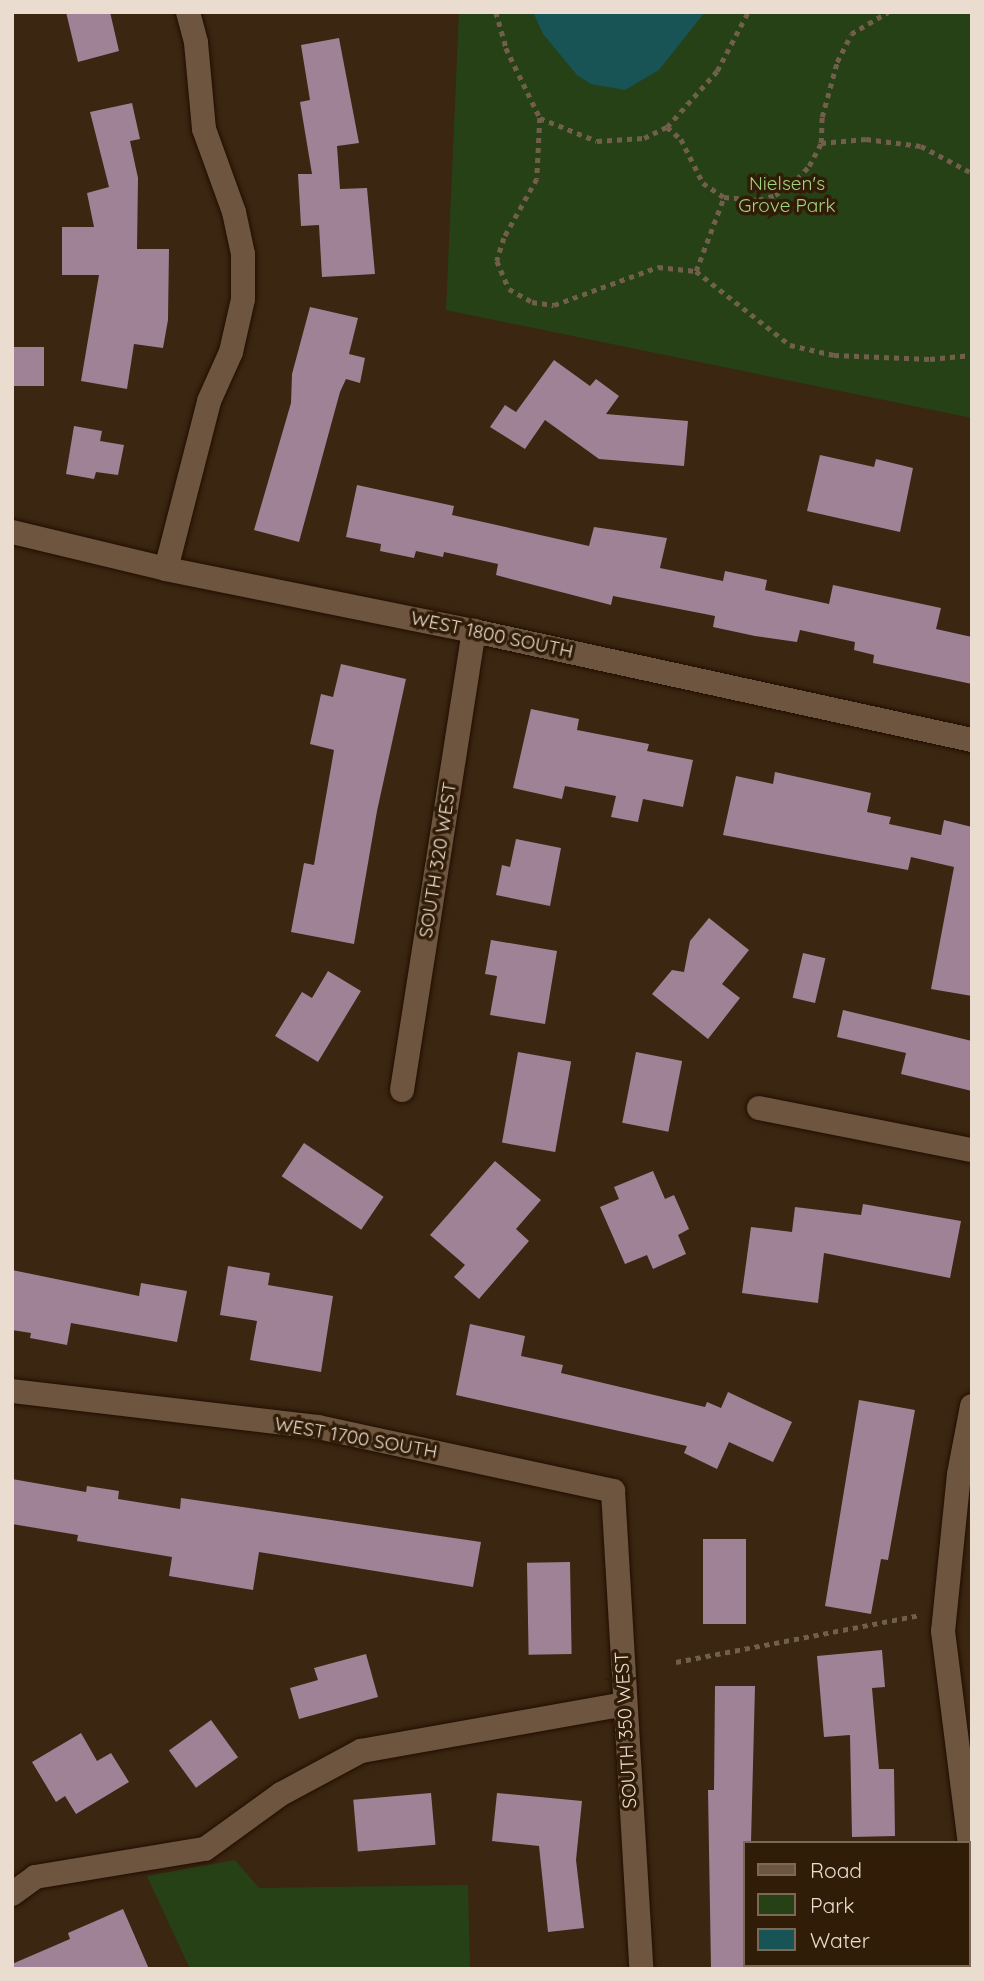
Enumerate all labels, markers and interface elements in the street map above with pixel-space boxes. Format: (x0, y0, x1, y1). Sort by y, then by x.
park label: Nielsen's Grove Park (738, 173, 836, 217)
street label: WEST 1800 SOUTH (409, 607, 575, 663)
street label: SOUTH 320 WEST (414, 780, 462, 940)
street label: WEST 1700 SOUTH (273, 1412, 439, 1464)
street label: SOUTH 350 WEST (611, 1651, 641, 1809)
legend (743, 1841, 970, 1967)
text: Road (810, 1857, 862, 1883)
text: Park (810, 1892, 854, 1918)
text: Water (810, 1927, 870, 1953)

